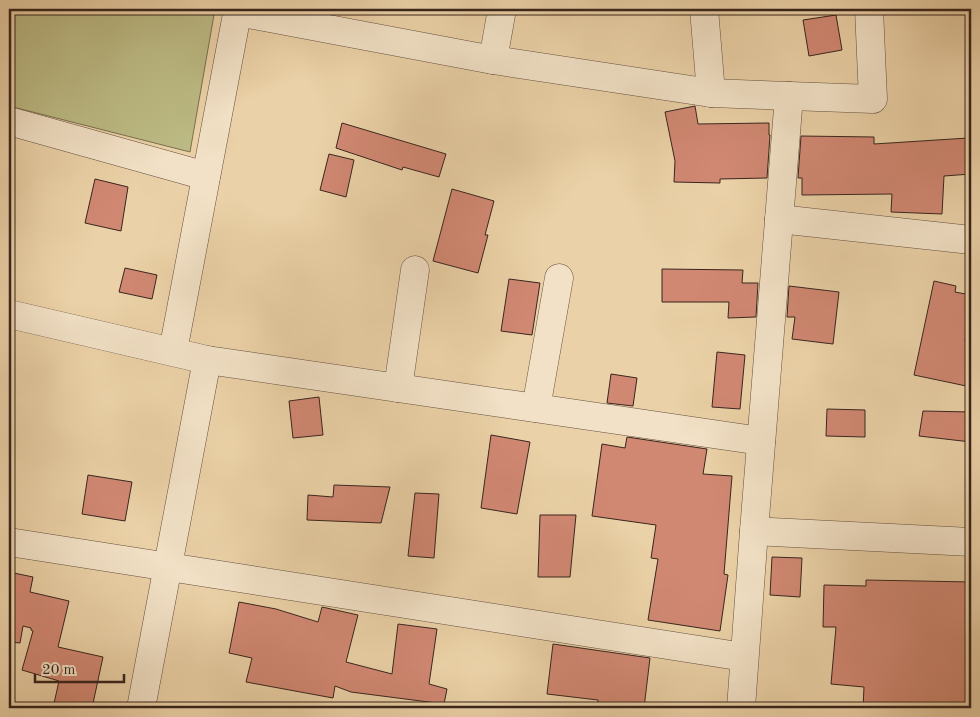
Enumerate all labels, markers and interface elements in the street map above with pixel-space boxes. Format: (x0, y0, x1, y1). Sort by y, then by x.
scale bar (35, 652, 124, 684)
text: 20 m (42, 663, 76, 678)

